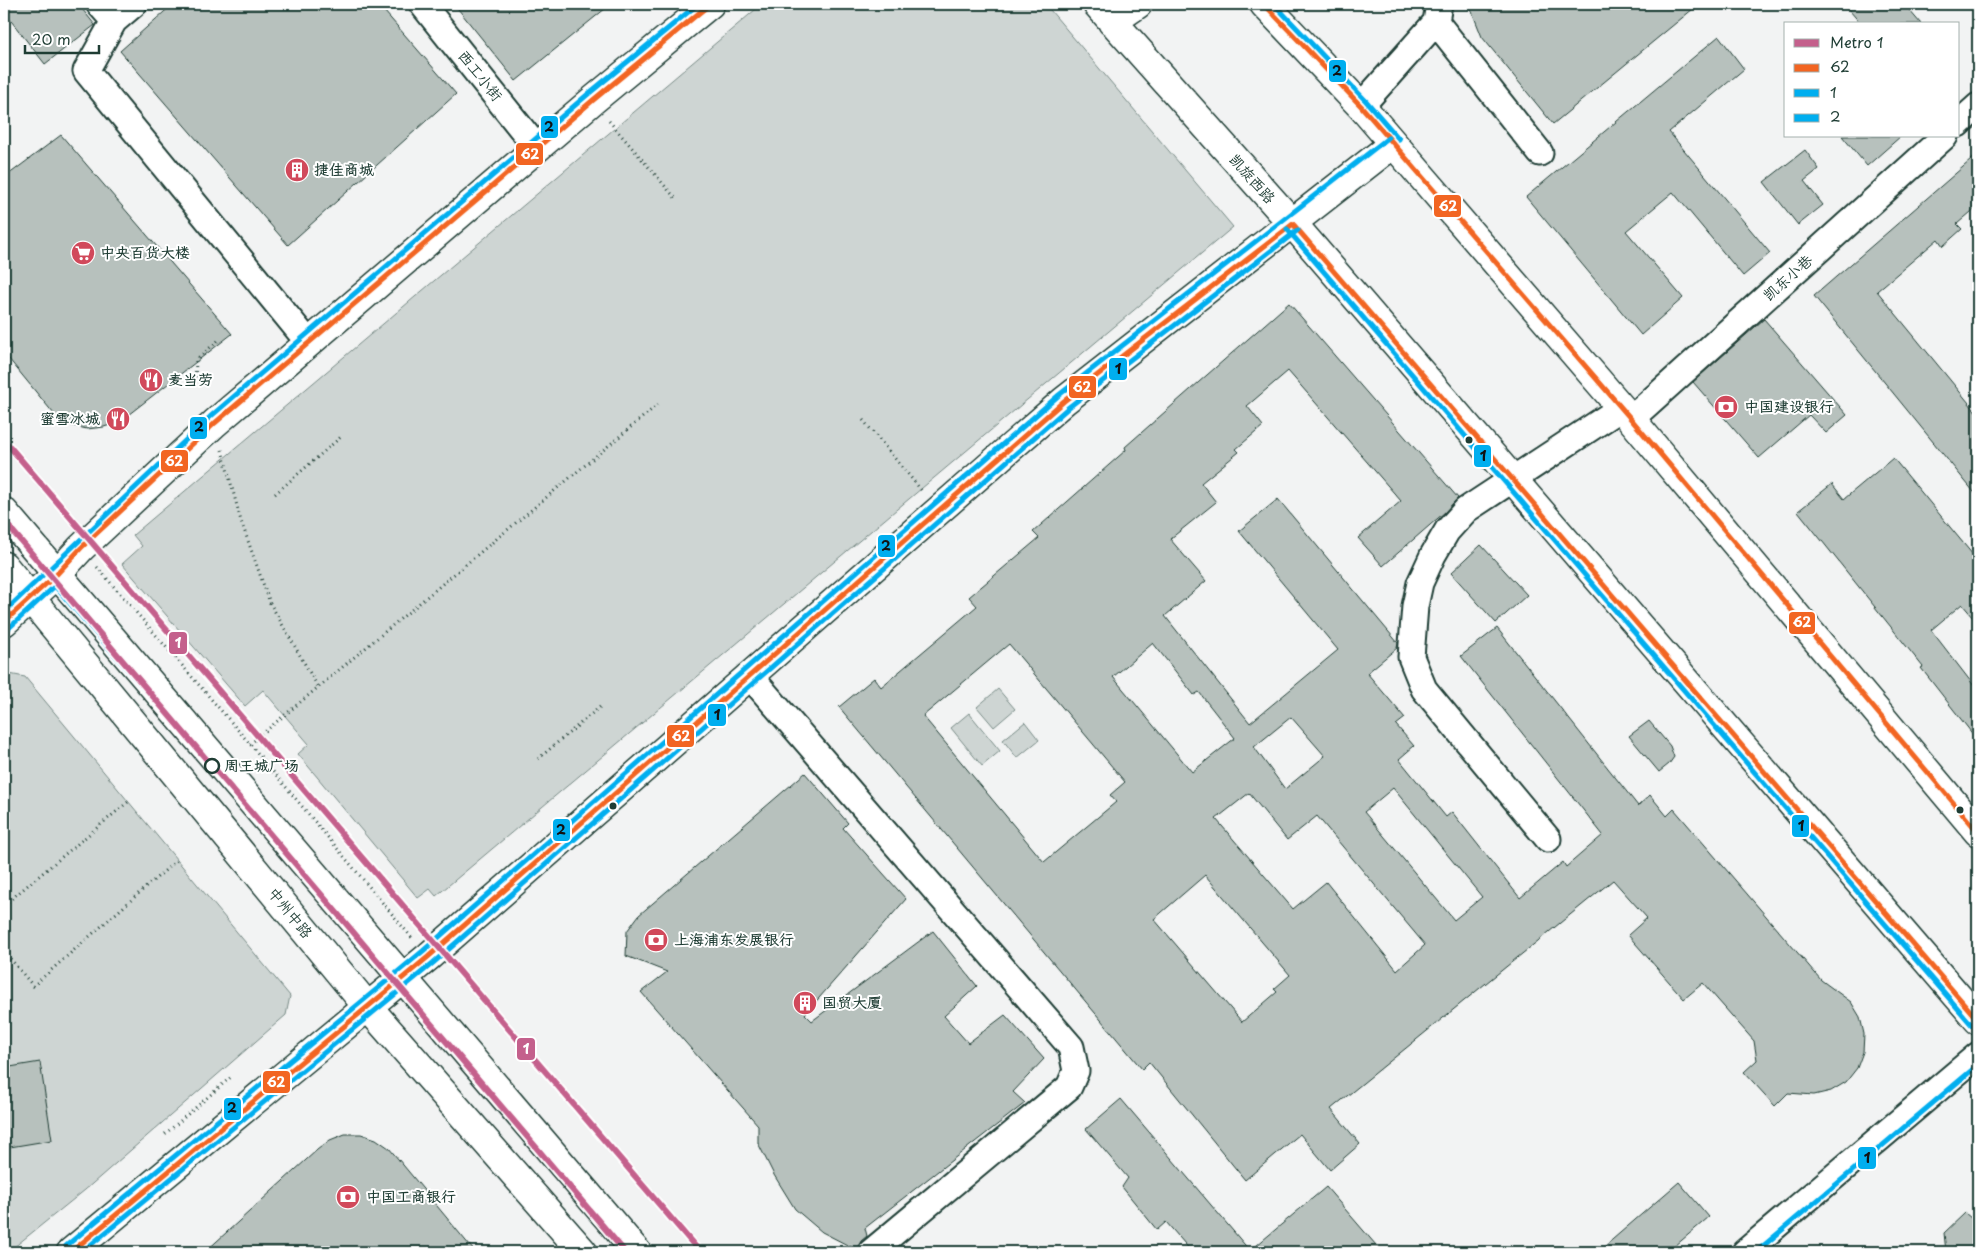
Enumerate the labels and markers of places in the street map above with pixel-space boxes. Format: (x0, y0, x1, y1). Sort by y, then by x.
building icon: 捷佳商城 (284, 157, 310, 183)
place label: 捷佳商城 (314, 157, 374, 180)
supermarket icon: 中央百货大楼 (70, 240, 96, 266)
place label: 中央百货大楼 (100, 240, 190, 263)
restaurant icon: 麦当劳 (138, 367, 164, 393)
place label: 麦当劳 (168, 367, 213, 390)
bank icon: 中国建设银行 (1713, 394, 1739, 420)
place label: 中国建设银行 (1744, 394, 1834, 417)
place label: 蜜雪冰城 (40, 406, 100, 429)
restaurant icon: 蜜雪冰城 (105, 406, 131, 432)
unlabelled marker (1464, 435, 1474, 445)
place label: 周王城广场 (224, 753, 299, 776)
marker: 周王城广场 (204, 758, 220, 774)
unlabelled marker (608, 801, 618, 811)
unlabelled marker (1955, 805, 1965, 815)
bank icon: 上海浦东发展银行 (643, 927, 669, 953)
place label: 上海浦东发展银行 (674, 927, 794, 950)
building icon: 国贸大厦 (792, 990, 818, 1016)
place label: 国贸大厦 (822, 990, 882, 1013)
bank icon: 中国工商银行 (335, 1184, 361, 1210)
place label: 中国工商银行 (366, 1184, 456, 1207)

